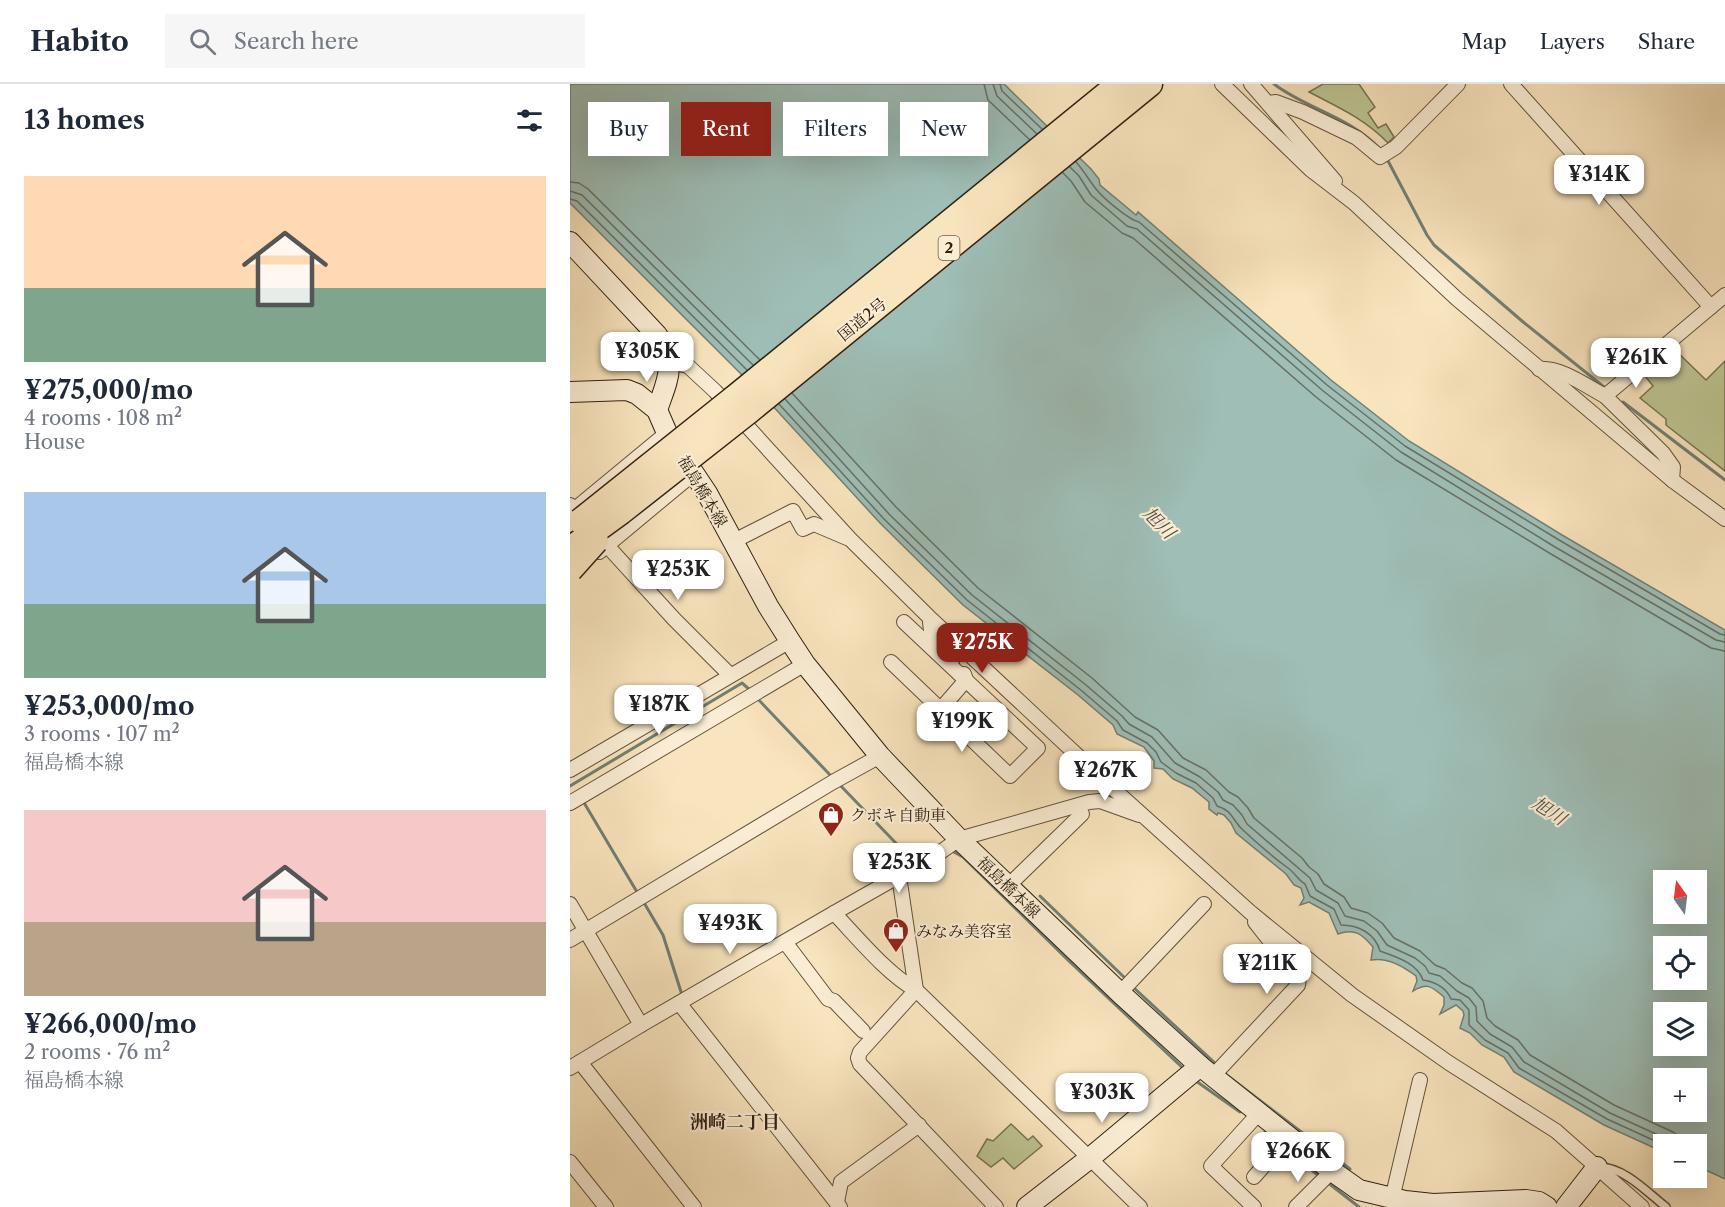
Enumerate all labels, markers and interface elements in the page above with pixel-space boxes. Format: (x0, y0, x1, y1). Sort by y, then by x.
search box (165, 14, 585, 68)
text: Habito (30, 24, 129, 58)
icon: search (186, 25, 219, 58)
text: Search here (234, 28, 358, 55)
text: Map (1462, 29, 1507, 54)
text: Layers (1540, 29, 1605, 54)
text: Share (1638, 29, 1695, 54)
chip: Buy (588, 102, 669, 156)
chip: Rent (681, 102, 771, 156)
chip: Filters (783, 102, 888, 156)
chip: New (900, 102, 988, 156)
text: 13 homes (24, 104, 145, 136)
icon: filters (513, 104, 546, 137)
pin: ¥314K (1557, 155, 1641, 206)
text: ¥314K (1568, 162, 1630, 186)
icon: home (231, 215, 339, 323)
road number: 2 (938, 236, 959, 260)
street label: 国道2号 (833, 293, 891, 345)
pin: ¥305K (605, 332, 689, 383)
pin: ¥261K (1594, 338, 1678, 389)
text: ¥305K (615, 339, 679, 363)
text: ¥261K (1605, 345, 1667, 369)
text: ¥275,000/mo (24, 374, 193, 406)
text: 4 rooms · 108 m² (24, 406, 182, 430)
text: House (24, 430, 85, 454)
street label: 福島橋本線 (674, 452, 732, 530)
water label: 旭川 (1138, 502, 1181, 545)
icon: home (231, 531, 339, 639)
pin: ¥253K (636, 550, 720, 601)
text: ¥253K (646, 557, 710, 581)
pin: ¥275K (940, 623, 1024, 674)
text: ¥275K (951, 630, 1013, 654)
pin: ¥187K (617, 685, 701, 736)
text: ¥253,000/mo (24, 690, 194, 722)
text: ¥187K (628, 692, 690, 716)
pin: ¥199K (920, 702, 1004, 753)
text: ¥199K (931, 709, 993, 733)
text: 3 rooms · 107 m² (24, 722, 180, 746)
text: 福島橋本線 (24, 750, 124, 774)
pin: ¥267K (1063, 751, 1147, 802)
text: ¥267K (1073, 758, 1137, 782)
water label: 旭川 (1528, 792, 1572, 831)
shop icon: クボキ自動車 (816, 800, 846, 838)
place label: クボキ自動車 (850, 805, 946, 825)
pin: ¥253K (857, 843, 941, 894)
icon: home (231, 849, 339, 957)
text: ¥253K (867, 850, 931, 874)
street label: 福島橋本線 (973, 852, 1045, 922)
north arrow (1653, 870, 1707, 924)
map controls (1653, 870, 1707, 1188)
pin: ¥493K (688, 904, 772, 955)
text: ¥493K (698, 911, 762, 935)
shop icon: みなみ美容室 (881, 916, 911, 954)
place label: みなみ美容室 (916, 921, 1012, 941)
button: locate (1653, 936, 1707, 990)
pin: ¥211K (1225, 944, 1309, 995)
text: ¥211K (1237, 951, 1297, 975)
button: layers (1653, 1002, 1707, 1056)
text: ¥266,000/mo (24, 1008, 197, 1040)
text: 2 rooms · 76 m² (24, 1040, 170, 1064)
text: 福島橋本線 (24, 1068, 124, 1092)
button: + (1653, 1068, 1707, 1122)
pin: ¥303K (1060, 1073, 1144, 1124)
text: ¥303K (1069, 1080, 1135, 1104)
district label: 洲崎二丁目 (690, 1111, 780, 1133)
pin: ¥266K (1256, 1132, 1340, 1183)
button: − (1653, 1134, 1707, 1188)
text: ¥266K (1265, 1139, 1331, 1163)

